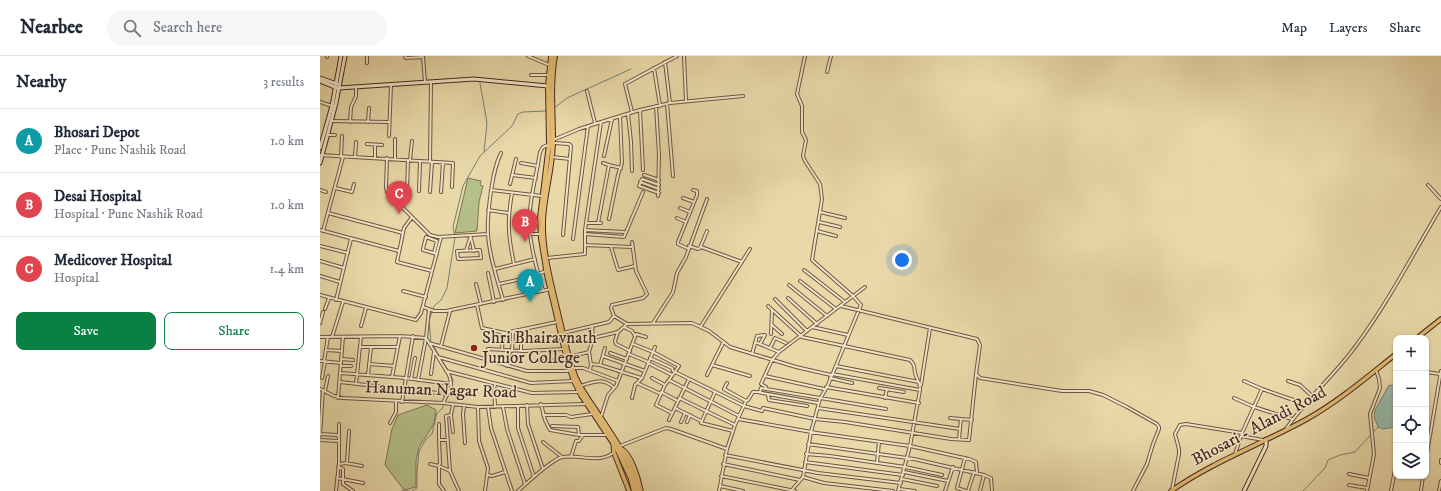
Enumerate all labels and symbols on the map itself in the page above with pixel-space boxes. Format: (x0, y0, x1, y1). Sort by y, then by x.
pin: C (386, 181, 412, 214)
pin: B (512, 209, 538, 242)
your location (892, 250, 912, 270)
pin: A (517, 269, 543, 302)
place label: Shri Bhairavnath Junior College (480, 327, 597, 369)
marker: Shri Bhairavnath Junior College (469, 343, 479, 353)
street label: Hanuman Nagar Road (364, 376, 518, 404)
street label: Bhosari - Alandi Road (1188, 381, 1331, 471)

